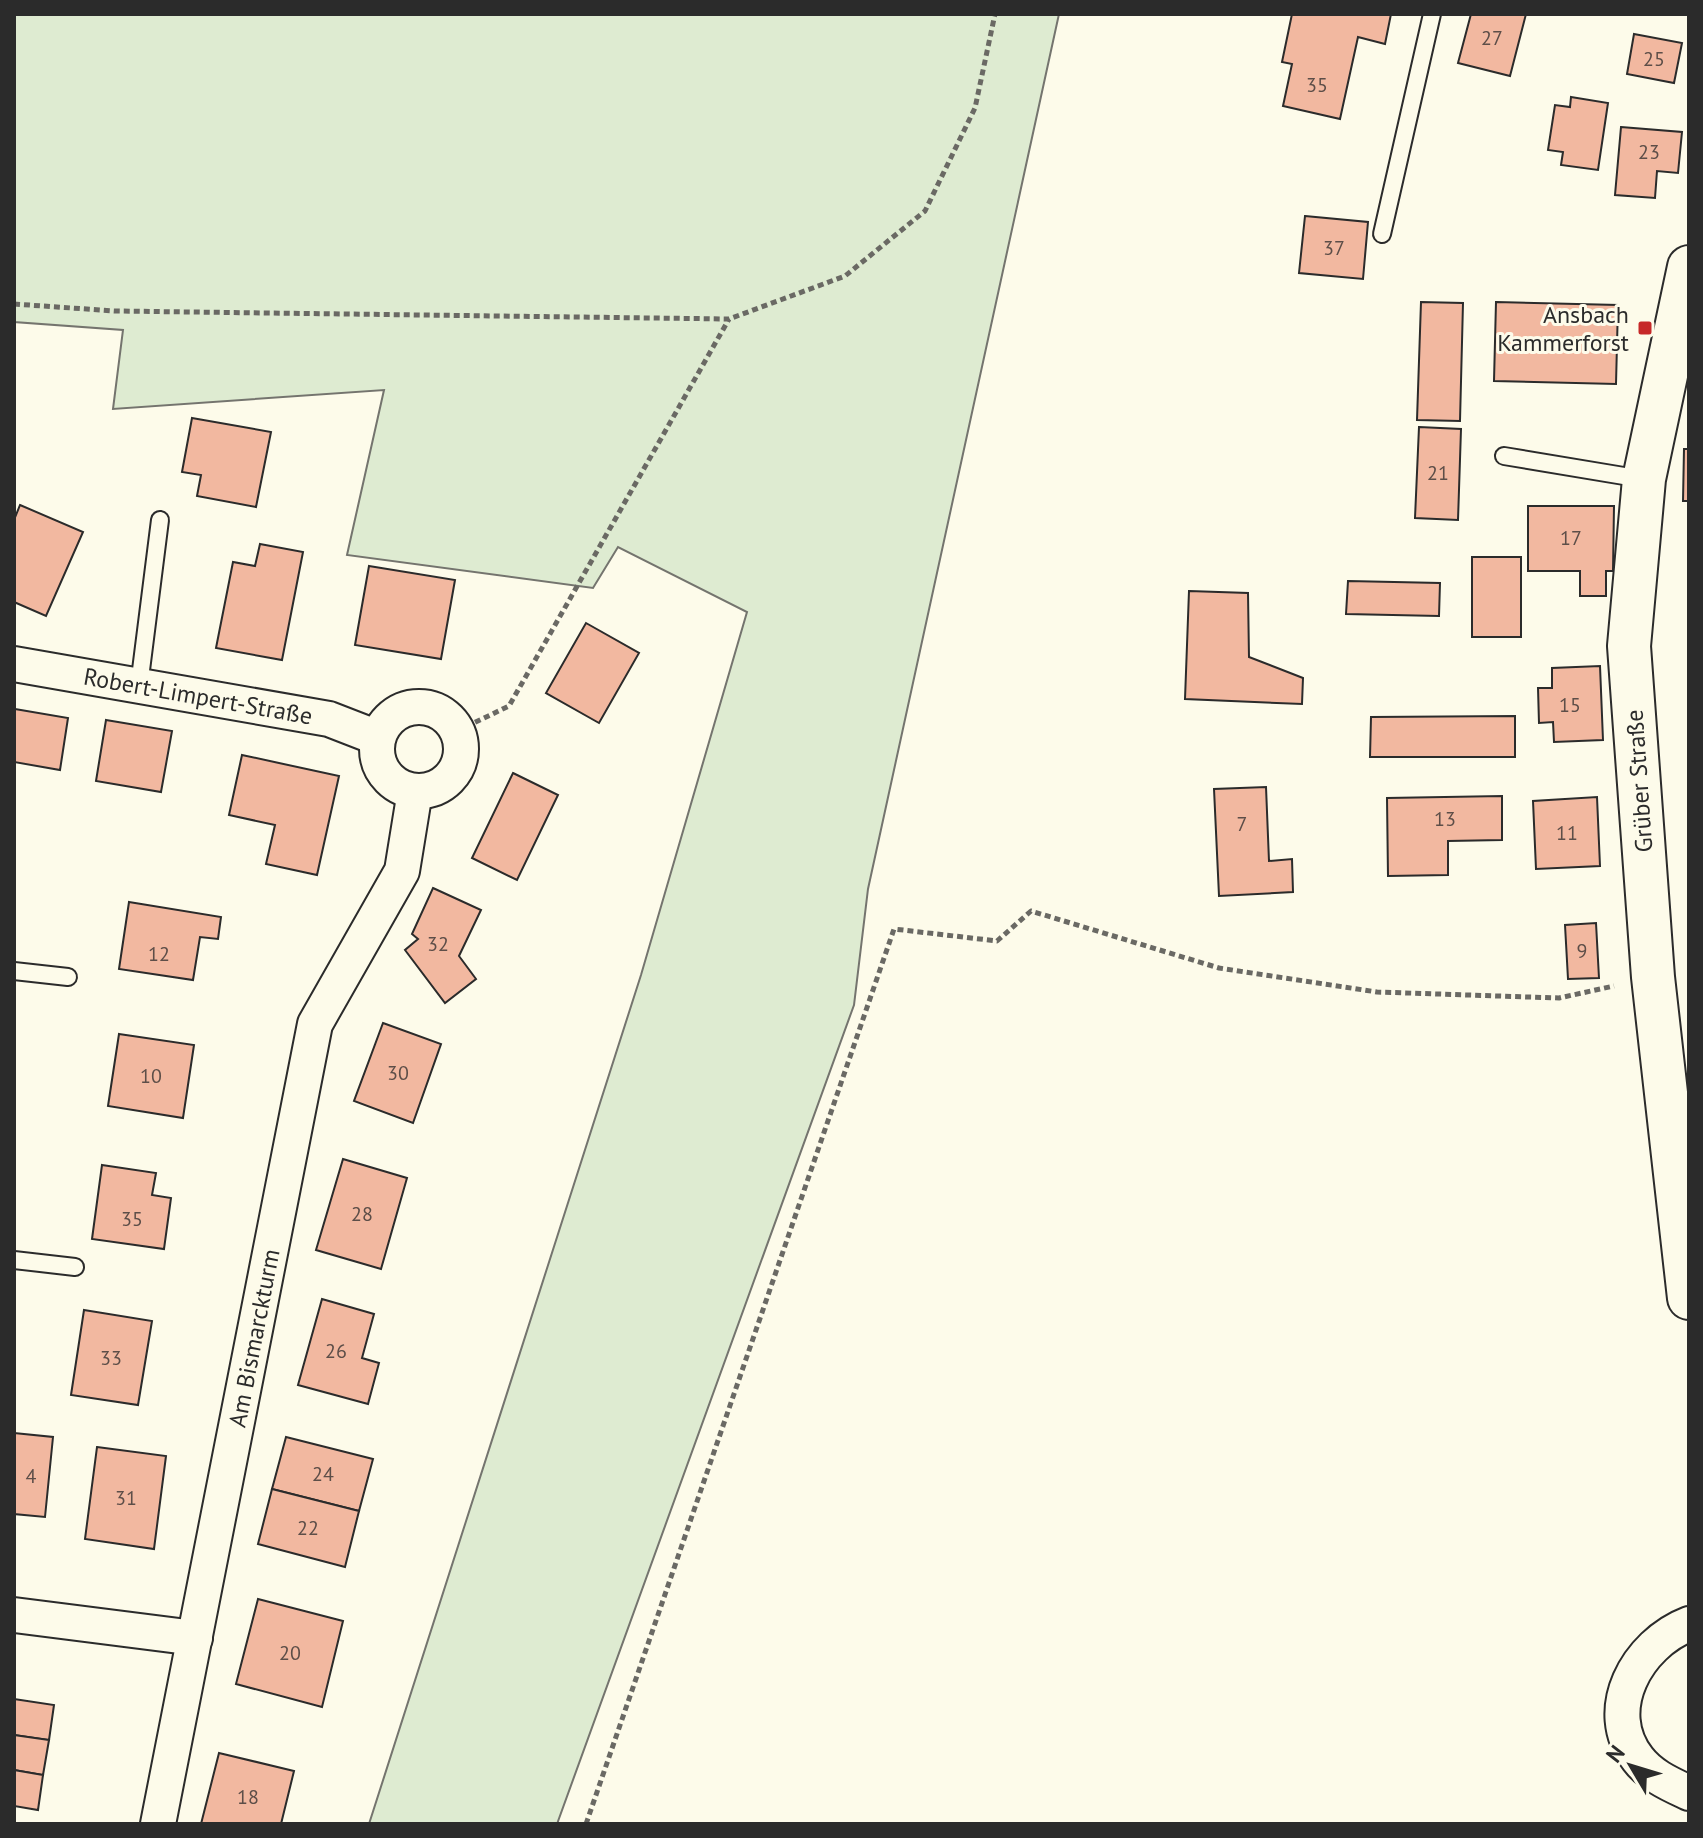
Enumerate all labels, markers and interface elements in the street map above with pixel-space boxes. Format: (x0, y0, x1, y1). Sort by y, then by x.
house number: 27 (1481, 25, 1503, 51)
house number: 25 (1643, 46, 1665, 72)
house number: 35 (1306, 72, 1328, 98)
house number: 23 (1638, 139, 1660, 165)
house number: 37 (1323, 235, 1345, 261)
place label: Ansbach Kammerforst (1497, 299, 1629, 358)
marker: Ansbach Kammerforst (1636, 319, 1654, 337)
house number: 21 (1427, 460, 1449, 486)
house number: 17 (1560, 525, 1582, 551)
street label: Robert-Limpert-Straße (81, 661, 315, 731)
house number: 15 (1559, 692, 1581, 718)
street label: Grüber Straße (1619, 709, 1659, 853)
house number: 13 (1434, 806, 1456, 832)
house number: 7 (1237, 811, 1247, 837)
house number: 11 (1556, 820, 1578, 846)
house number: 32 (427, 931, 449, 957)
house number: 9 (1577, 938, 1587, 964)
house number: 12 (148, 941, 170, 967)
house number: 30 (387, 1060, 409, 1086)
house number: 10 (140, 1063, 162, 1089)
house number: 28 (351, 1201, 373, 1227)
house number: 35 (121, 1206, 143, 1232)
street label: Am Bismarckturm (222, 1246, 286, 1430)
house number: 26 (325, 1338, 347, 1364)
house number: 33 (100, 1345, 122, 1371)
house number: 24 (312, 1461, 334, 1487)
house number: 4 (26, 1463, 37, 1489)
house number: 31 (115, 1485, 137, 1511)
house number: 22 (297, 1515, 319, 1541)
house number: 20 (279, 1640, 301, 1666)
north arrow (1591, 1726, 1671, 1806)
text: N (1600, 1739, 1631, 1768)
house number: 18 (237, 1784, 259, 1810)

